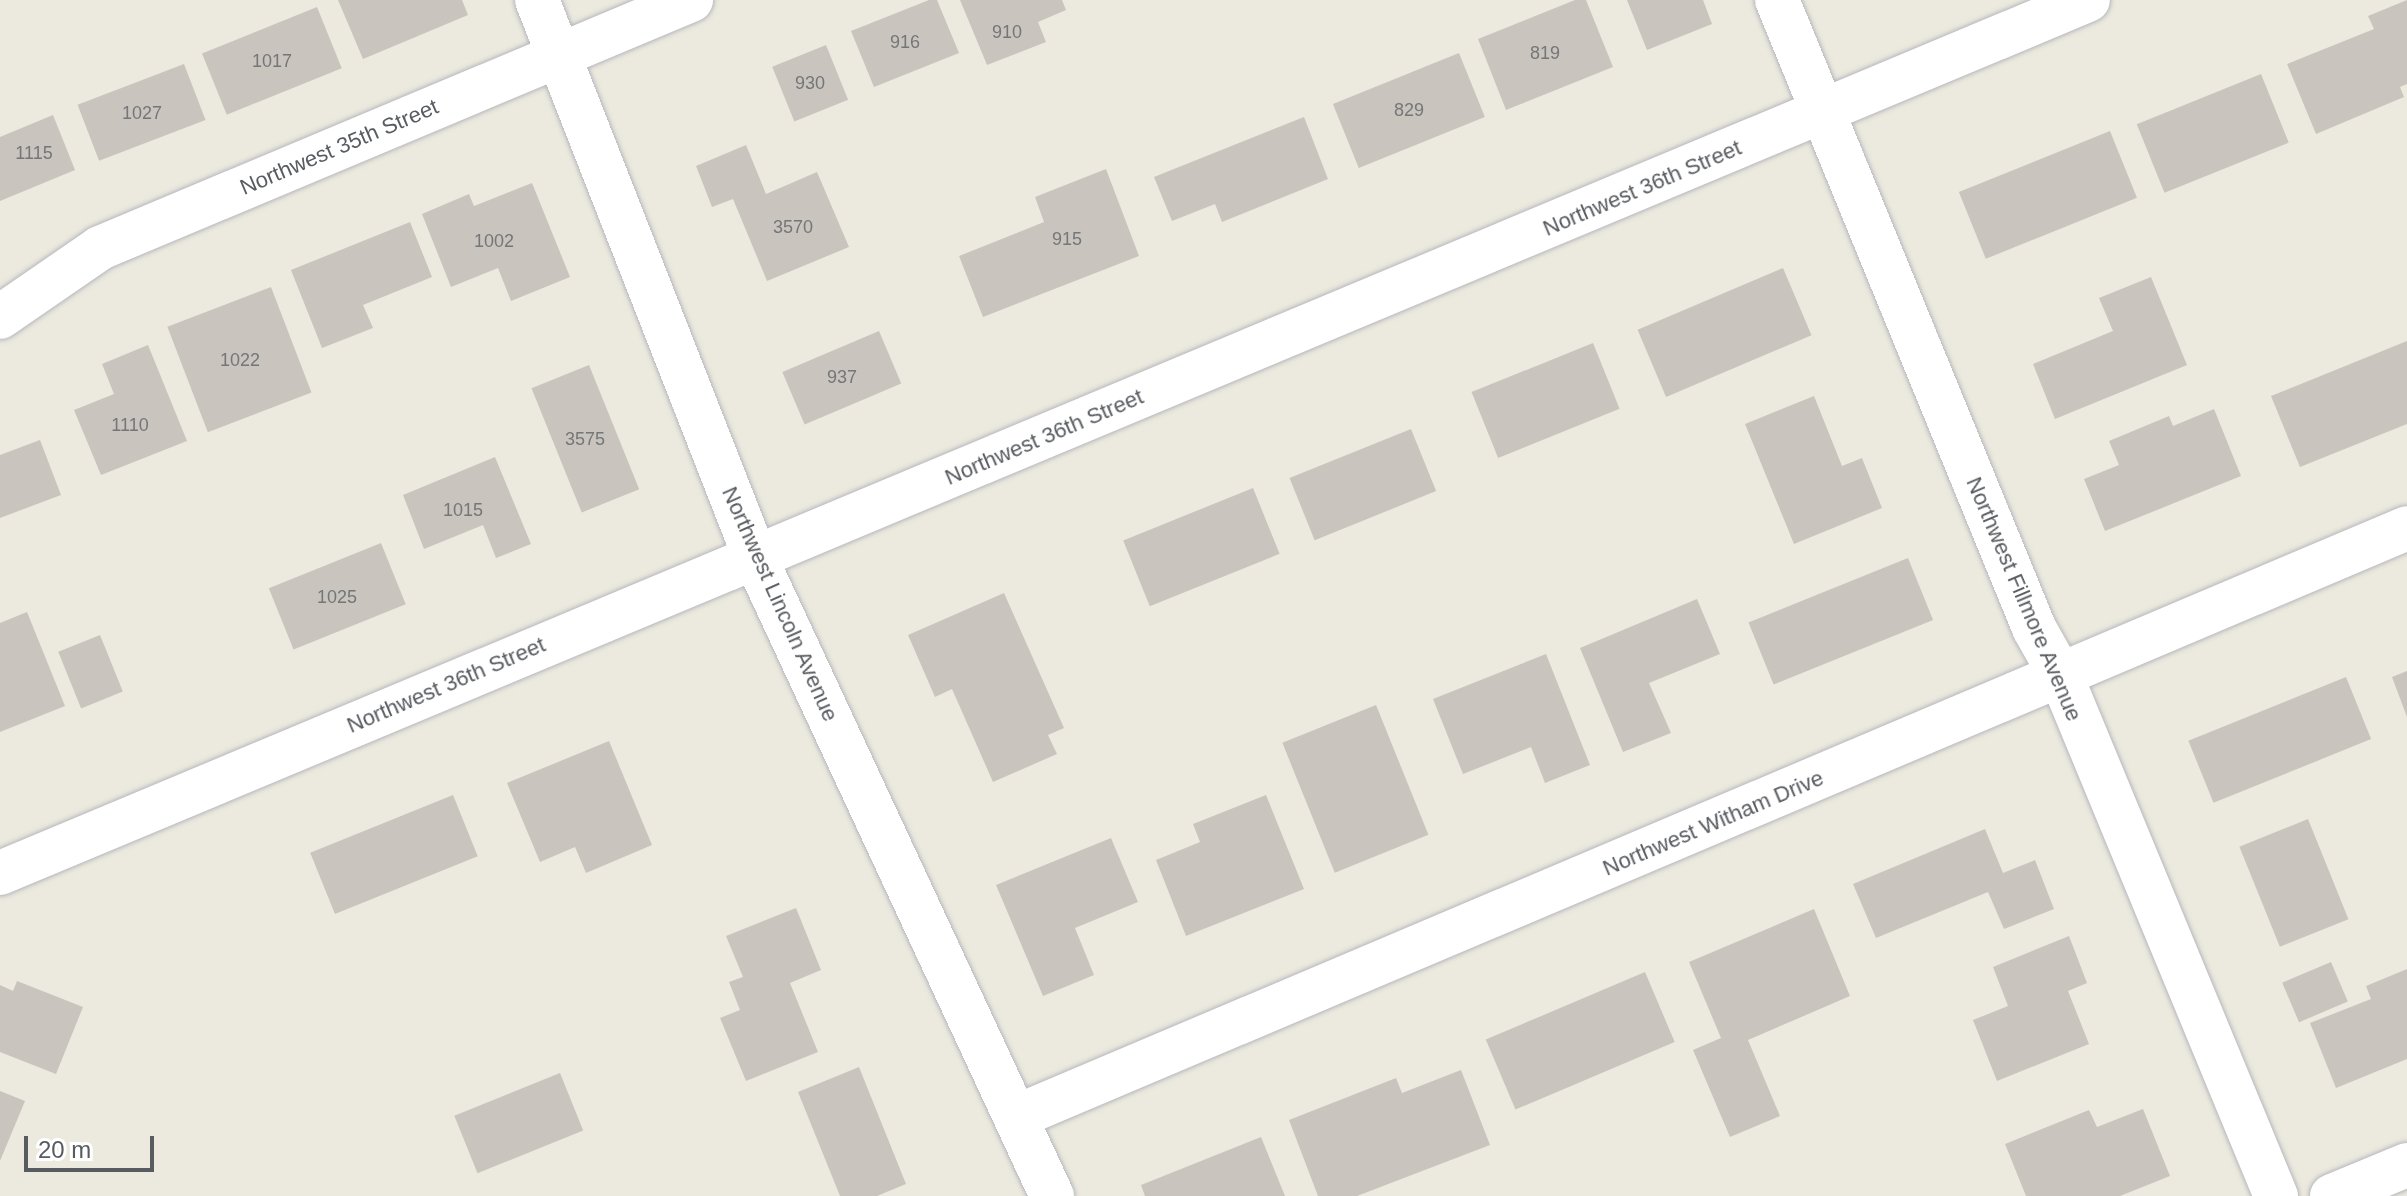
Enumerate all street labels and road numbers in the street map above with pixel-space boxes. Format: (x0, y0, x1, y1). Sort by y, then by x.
street label: Northwest 35th Street (236, 93, 442, 201)
street label: Northwest 36th Street (1539, 134, 1745, 242)
street label: Northwest 36th Street (941, 383, 1147, 491)
street label: Northwest Fillmore Avenue (1960, 472, 2088, 726)
street label: Northwest Lincoln Avenue (716, 482, 844, 726)
street label: Northwest 36th Street (343, 631, 549, 739)
street label: Northwest Witham Drive (1599, 765, 1827, 881)

